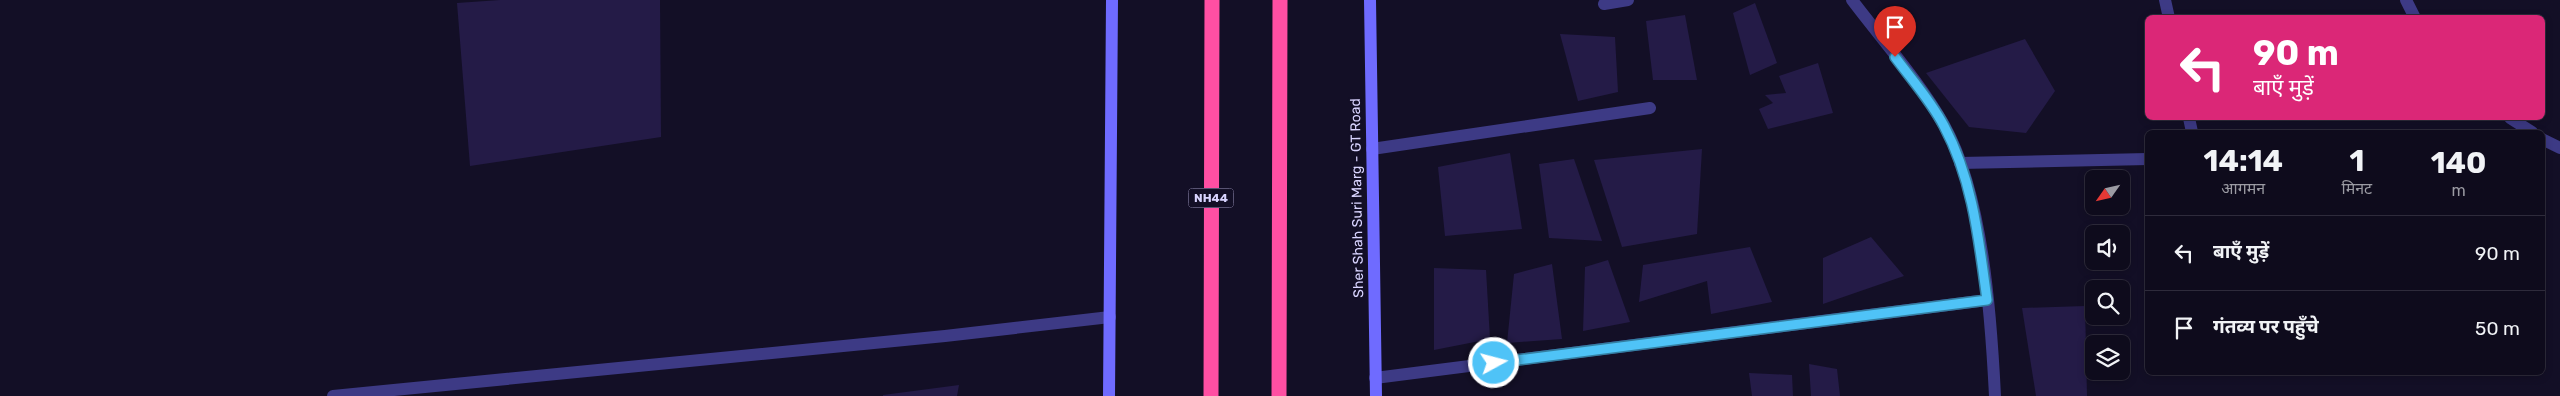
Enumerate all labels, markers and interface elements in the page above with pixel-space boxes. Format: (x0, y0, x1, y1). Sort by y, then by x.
pin (1874, 6, 1916, 57)
icon: arrive (1881, 13, 1909, 41)
text: 90 m (2253, 32, 2339, 74)
icon: left (2170, 35, 2235, 100)
text: बाएँ मुड़ें (2253, 74, 2314, 101)
street label: Sher Shah Suri Marg - GT Road (1347, 98, 1367, 298)
text: 14:14 (2203, 143, 2283, 179)
text: 1 (2349, 143, 2364, 179)
text: 140 (2431, 145, 2486, 181)
north arrow (2085, 170, 2130, 215)
map controls (2085, 170, 2130, 380)
text: आगमन (2221, 179, 2265, 198)
text: मिनट (2342, 179, 2372, 198)
text: m (2451, 181, 2466, 200)
road number: NH44 (1188, 188, 1234, 208)
button: sound (2085, 225, 2130, 270)
icon: left (2170, 239, 2198, 267)
text: बाएँ मुड़ें (2213, 240, 2269, 263)
text: 90 m (2475, 242, 2520, 265)
button: search (2085, 280, 2130, 325)
icon: arrive (2170, 314, 2198, 342)
text: गंतव्य पर पहुँचे (2213, 315, 2319, 338)
text: 50 m (2475, 317, 2520, 340)
button: layers (2085, 335, 2130, 380)
position arrow (1467, 336, 1519, 388)

